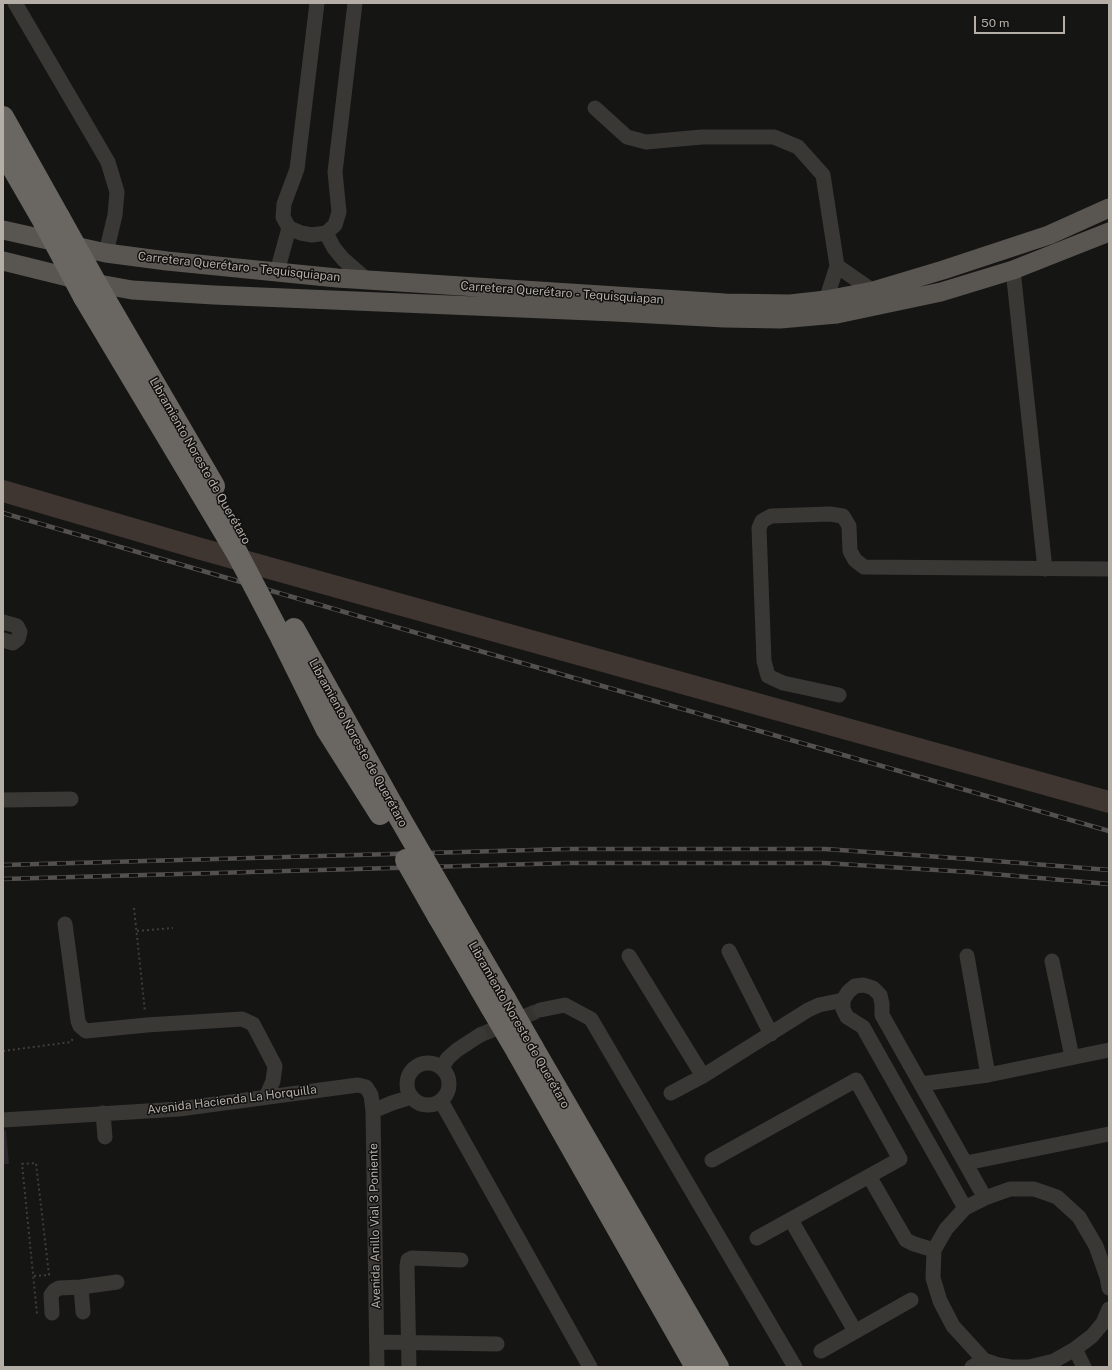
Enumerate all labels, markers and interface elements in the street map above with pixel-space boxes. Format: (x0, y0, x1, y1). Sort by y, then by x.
scale bar (976, 8, 1067, 34)
text: 50 m (981, 16, 1009, 30)
street label: Carretera Querétaro - Tequisquiapan (137, 249, 341, 285)
street label: Carretera Querétaro - Tequisquiapan (460, 279, 664, 307)
street label: Libramiento Noreste de Querétaro (146, 375, 254, 547)
street label: Libramiento Noreste de Querétaro (306, 656, 410, 830)
street label: Libramiento Noreste de Querétaro (465, 939, 573, 1111)
street label: Avenida Hacienda La Horquilla (147, 1082, 317, 1118)
street label: Avenida Anillo Vial 3 Poniente (366, 1143, 384, 1309)

